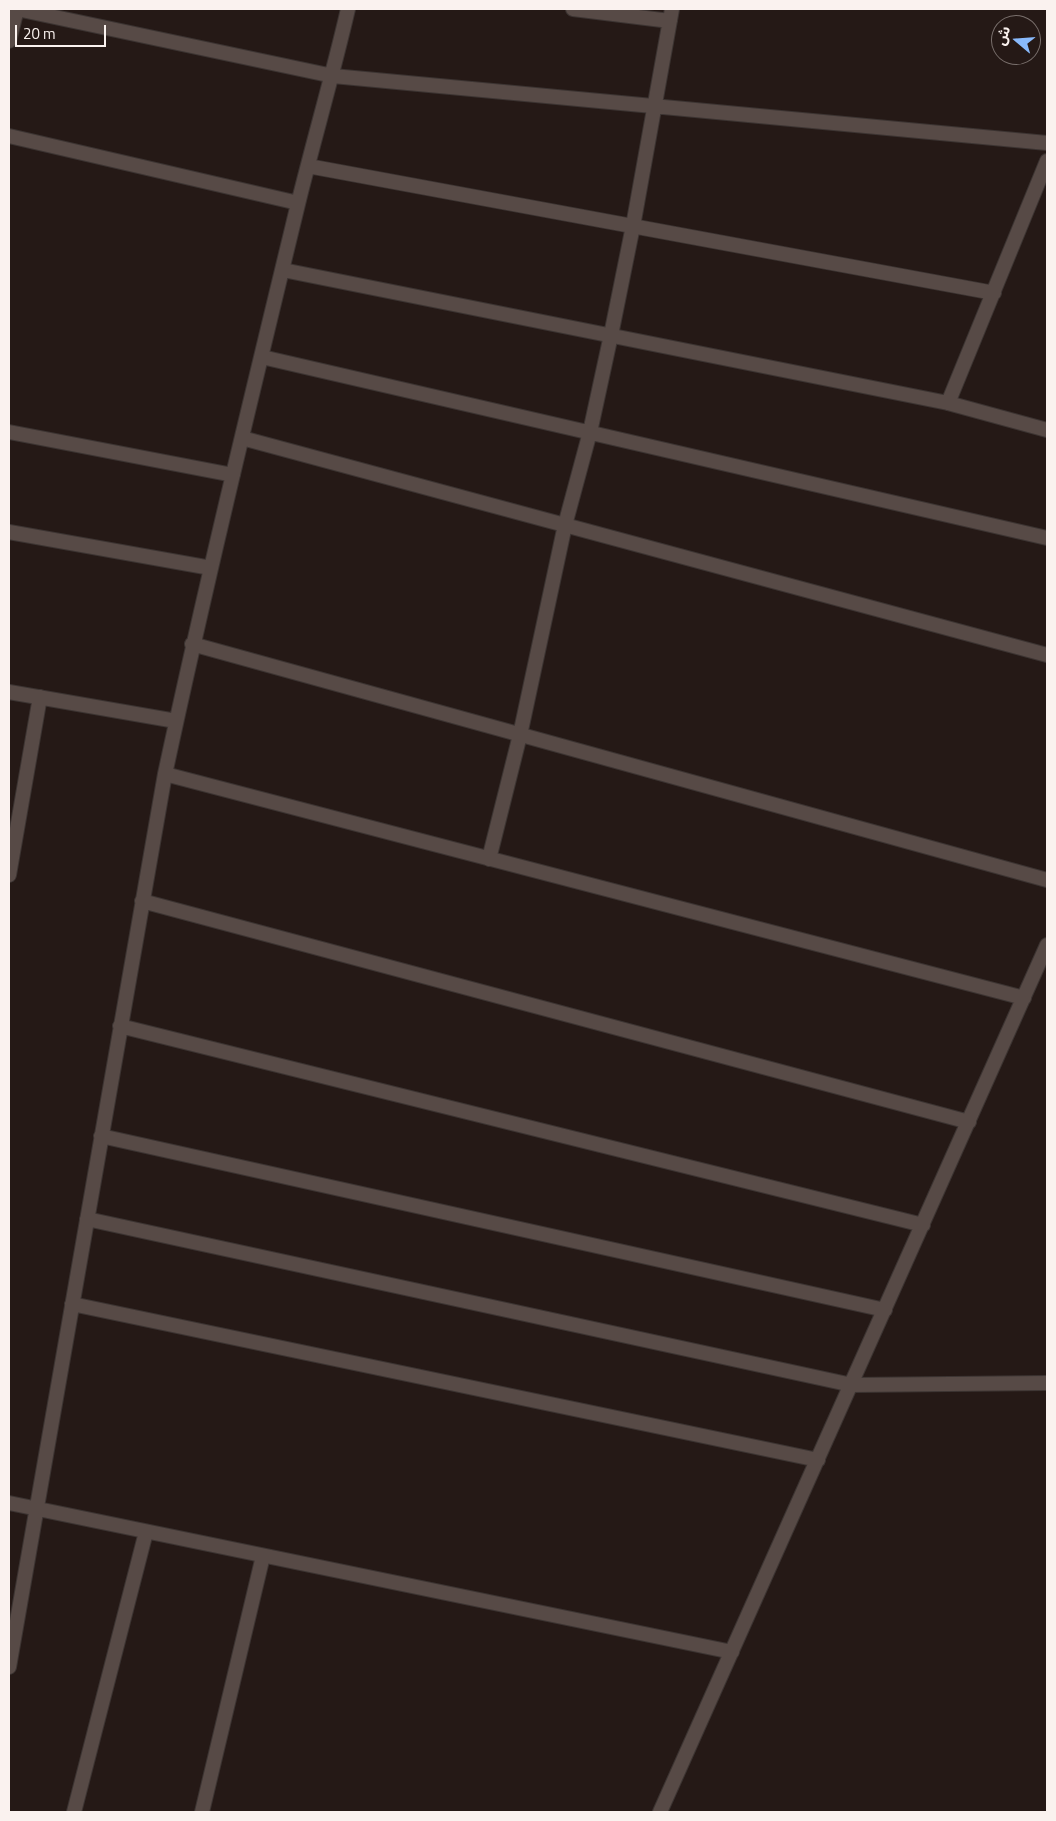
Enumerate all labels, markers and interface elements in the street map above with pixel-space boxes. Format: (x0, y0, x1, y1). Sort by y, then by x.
scale bar (18, 15, 109, 47)
north arrow (991, 15, 1041, 65)
text: 20 m (23, 22, 56, 45)
text: ش (989, 23, 1015, 48)

